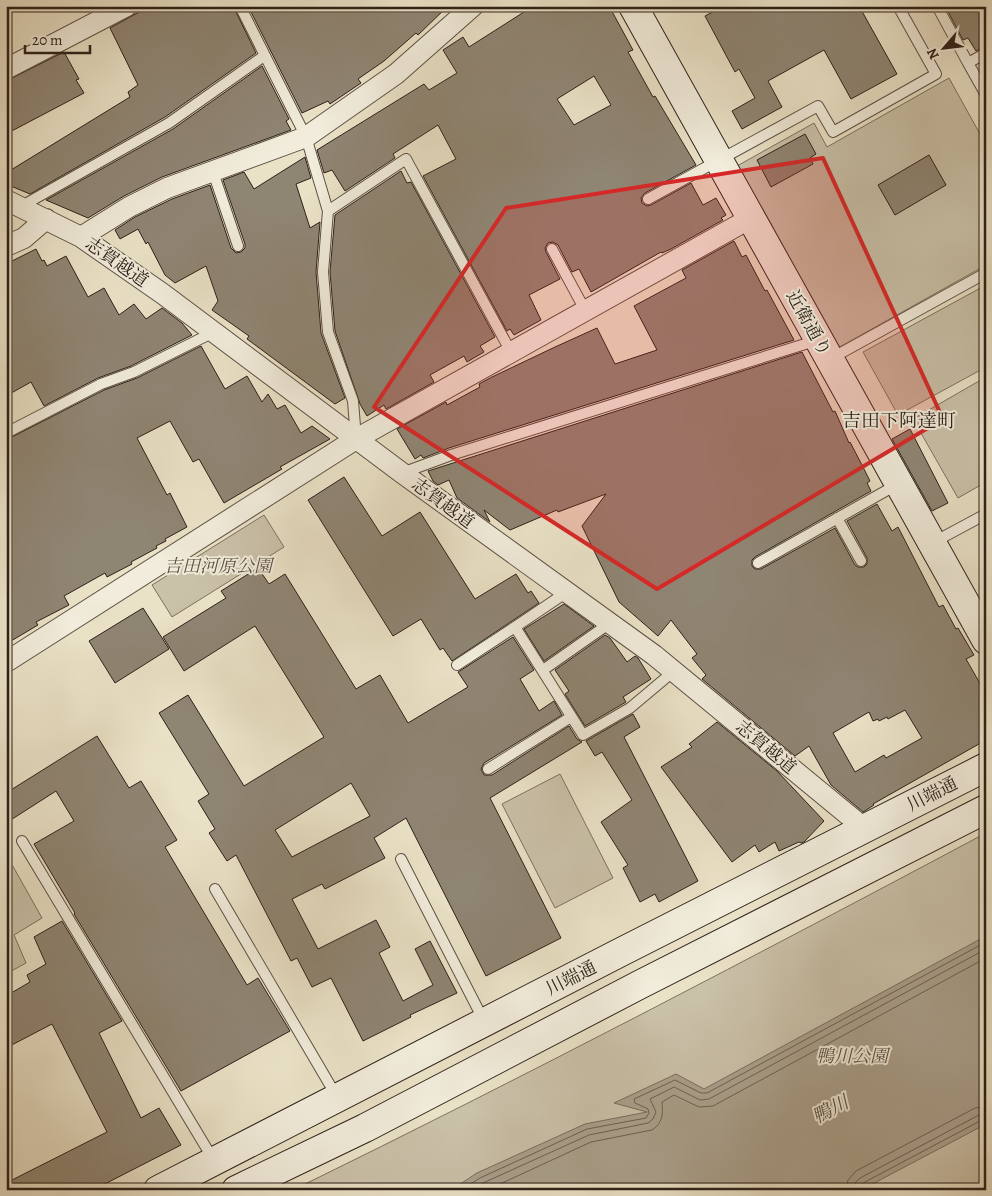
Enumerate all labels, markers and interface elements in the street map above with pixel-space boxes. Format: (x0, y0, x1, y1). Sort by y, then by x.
scale bar (25, 22, 90, 54)
north arrow (920, 22, 970, 72)
text: 20 m (32, 30, 63, 50)
text: N (922, 45, 944, 63)
street label: 志賀越道 (81, 232, 153, 292)
street label: 近衛通り (781, 286, 837, 360)
district label: 吉田下阿達町 (842, 408, 956, 434)
street label: 志賀越道 (407, 472, 479, 534)
park label: 吉田河原公園 (164, 554, 275, 578)
street label: 志賀越道 (731, 715, 801, 779)
street label: 川端通 (902, 771, 962, 817)
street label: 川端通 (541, 955, 601, 1001)
park label: 鴨川公園 (816, 1044, 891, 1068)
water label: 鴨川 (808, 1089, 855, 1130)

